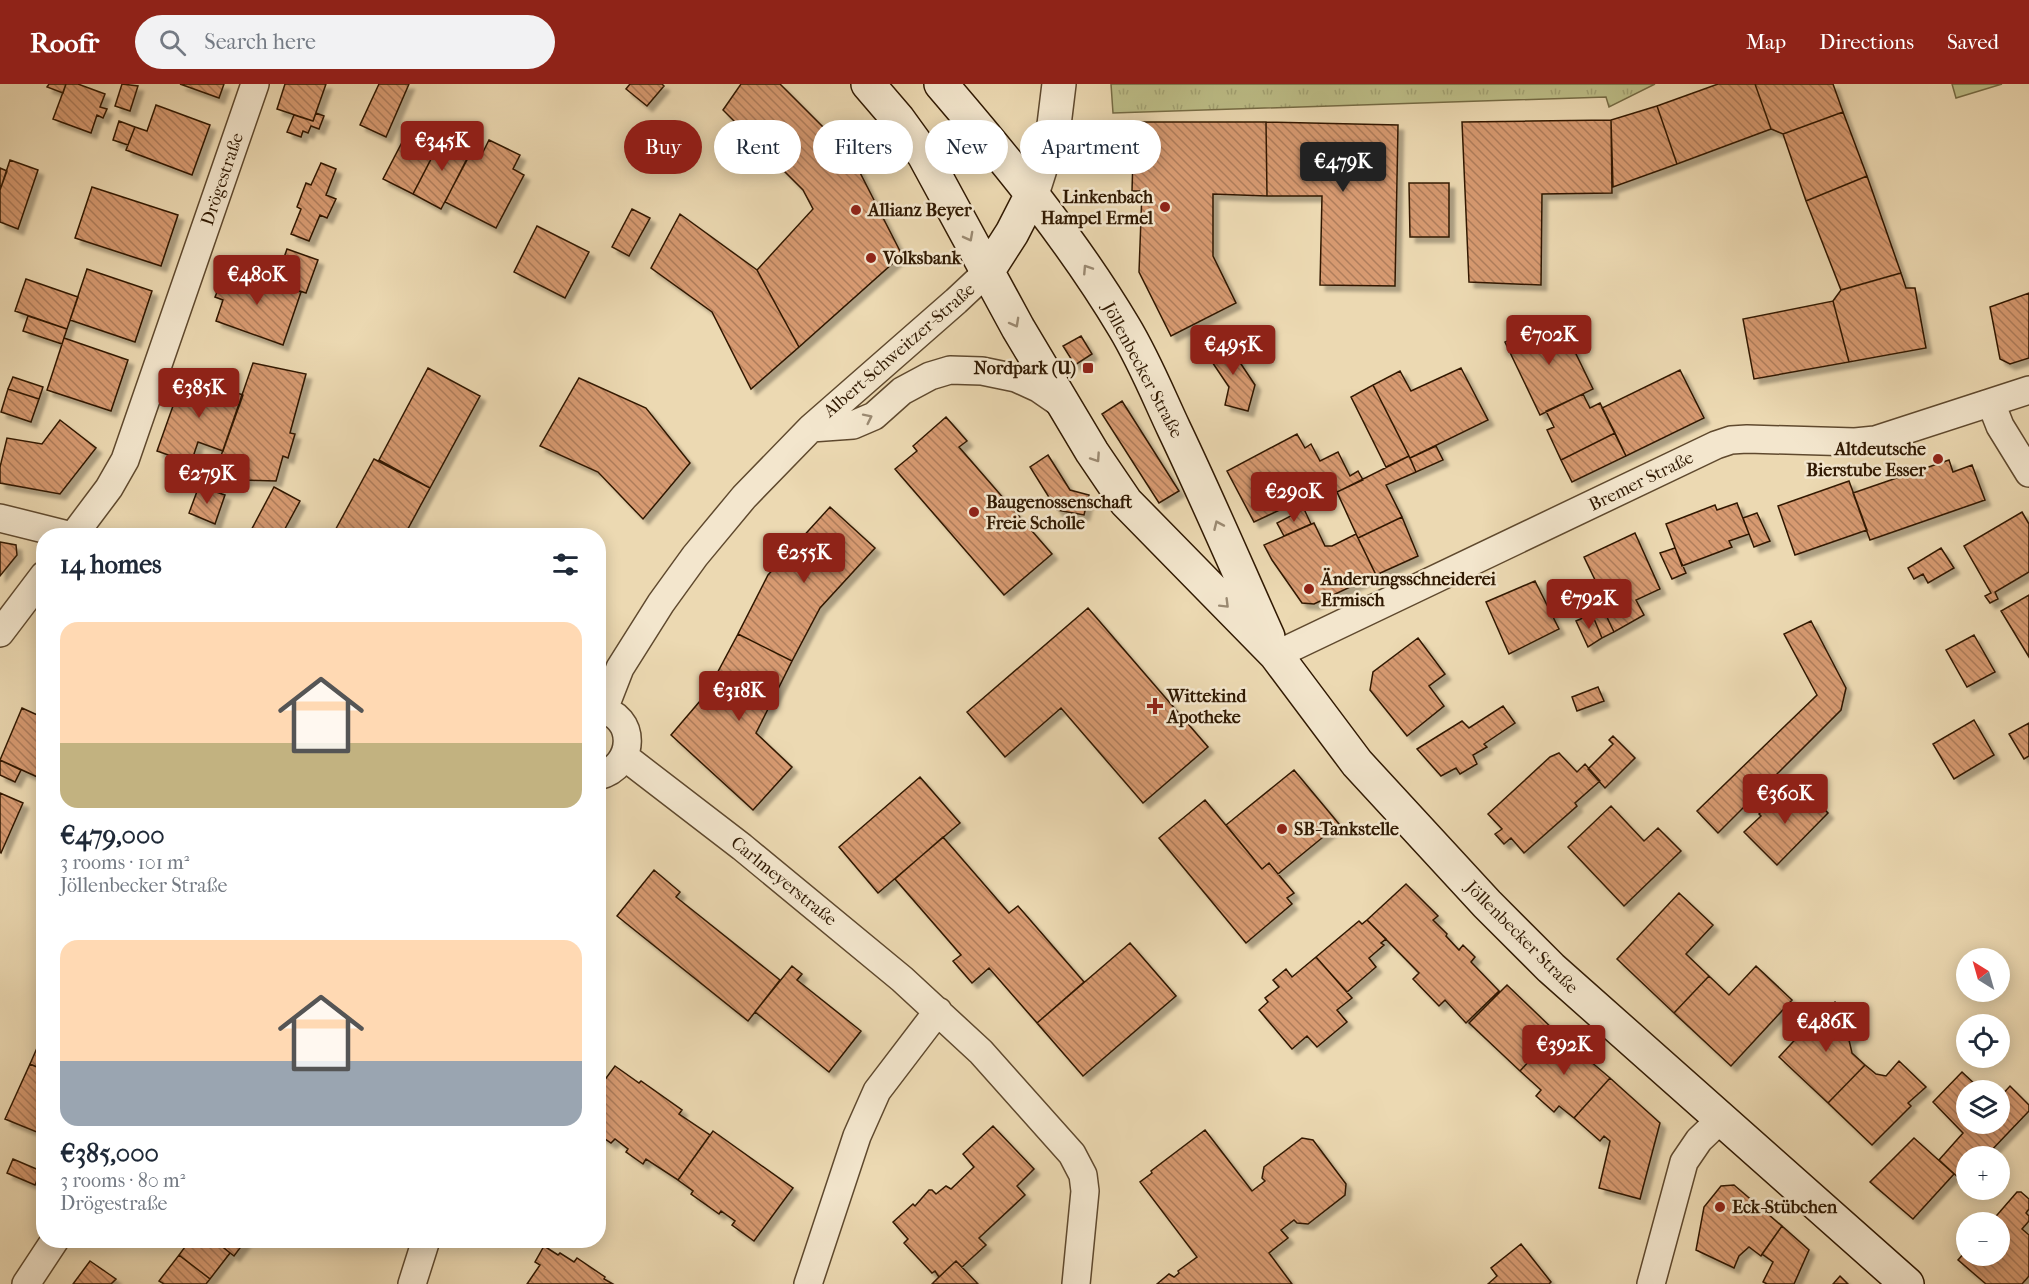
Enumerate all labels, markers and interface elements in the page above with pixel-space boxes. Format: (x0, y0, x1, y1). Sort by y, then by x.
search box (135, 15, 555, 69)
text: Roofr (30, 26, 99, 59)
icon: search (156, 26, 189, 59)
text: Search here (204, 29, 316, 55)
text: Map (1746, 30, 1786, 54)
text: Directions (1819, 30, 1914, 54)
text: Saved (1947, 30, 1999, 54)
chip: Buy (624, 120, 702, 174)
chip: Rent (714, 120, 801, 174)
chip: Filters (813, 120, 913, 174)
chip: New (925, 120, 1008, 174)
chip: Apartment (1020, 120, 1161, 174)
pin: €345K (400, 121, 484, 172)
text: €345K (415, 129, 469, 152)
street label: Drögestraße (197, 130, 248, 228)
pin: €479K (1301, 142, 1385, 193)
text: €479K (1314, 150, 1372, 173)
place label: Linkenbach Hampel Ermel (1041, 187, 1154, 229)
place label: Allianz Beyer (867, 200, 972, 221)
marker: Linkenbach Hampel Ermel (1158, 200, 1172, 214)
marker: Allianz Beyer (849, 203, 863, 217)
one-way arrow (962, 231, 973, 242)
place label: Volksbank (882, 248, 962, 269)
marker: Volksbank (864, 251, 878, 265)
pin: €480K (215, 255, 299, 306)
text: €480K (227, 263, 287, 286)
one-way arrow (1083, 265, 1094, 276)
street label: Albert-Schweitzer-Straße (819, 279, 979, 423)
street label: Jöllenbecker Straße (1097, 297, 1187, 442)
pin: €702K (1507, 315, 1591, 366)
one-way arrow (1008, 317, 1019, 327)
text: €702K (1520, 323, 1578, 346)
pin: €495K (1191, 325, 1275, 376)
text: €495K (1204, 333, 1262, 356)
place label: Nordpark (U) (973, 358, 1076, 379)
marker: Nordpark (U) (1081, 361, 1095, 375)
pin: €385K (157, 368, 241, 419)
text: €385K (172, 376, 226, 399)
one-way arrow (861, 414, 872, 426)
place label: Altdeutsche Bierstube Esser (1806, 439, 1926, 481)
street label: Bremer Straße (1585, 447, 1697, 516)
one-way arrow (1089, 451, 1100, 462)
marker: Altdeutsche Bierstube Esser (1931, 452, 1945, 466)
pin: €279K (165, 454, 249, 505)
text: €279K (179, 462, 235, 485)
pin: €290K (1252, 472, 1336, 523)
text: €290K (1265, 480, 1323, 503)
place label: Baugenossenschaft Freie Scholle (985, 492, 1133, 534)
marker: Baugenossenschaft Freie Scholle (967, 505, 981, 519)
one-way arrow (1213, 520, 1225, 531)
pin: €255K (762, 533, 846, 584)
text: €255K (777, 541, 831, 564)
icon: filters (549, 548, 582, 581)
text: 14 homes (60, 549, 162, 580)
place label: Änderungsschneiderei Ermisch (1320, 567, 1497, 611)
pin: €792K (1547, 579, 1631, 630)
marker: Änderungsschneiderei Ermisch (1302, 582, 1316, 596)
text: €792K (1561, 587, 1617, 610)
one-way arrow (1217, 596, 1228, 607)
icon: home (267, 661, 375, 769)
pin: €318K (697, 671, 781, 722)
text: €318K (713, 679, 765, 702)
place label: Wittekind Apotheke (1166, 686, 1247, 728)
marker: Wittekind Apotheke (1148, 699, 1162, 713)
pin: €360K (1743, 774, 1827, 825)
text: €360K (1757, 782, 1813, 805)
place label: SB-Tankstelle (1294, 819, 1399, 840)
text: €479,000 (60, 820, 165, 851)
marker: SB-Tankstelle (1275, 822, 1289, 836)
street label: Carlmeyerstraße (727, 832, 841, 931)
text: 3 rooms · 101 m² (60, 851, 189, 874)
text: Jöllenbecker Straße (60, 874, 227, 897)
street label: Jöllenbecker Straße (1460, 875, 1582, 998)
north arrow (1956, 948, 2010, 1002)
map controls (1956, 948, 2010, 1266)
icon: home (267, 979, 375, 1087)
pin: €486K (1784, 1002, 1868, 1053)
text: €486K (1796, 1010, 1856, 1033)
button: locate (1956, 1014, 2010, 1068)
pin: €392K (1522, 1025, 1606, 1076)
text: €392K (1536, 1033, 1592, 1056)
button: layers (1956, 1080, 2010, 1134)
text: €385,000 (60, 1138, 159, 1169)
button: + (1956, 1146, 2010, 1200)
text: 3 rooms · 80 m² (60, 1169, 185, 1192)
text: Drögestraße (60, 1192, 168, 1215)
place label: Eck-Stübchen (1732, 1197, 1838, 1218)
marker: Eck-Stübchen (1713, 1200, 1727, 1214)
button: − (1956, 1212, 2010, 1266)

